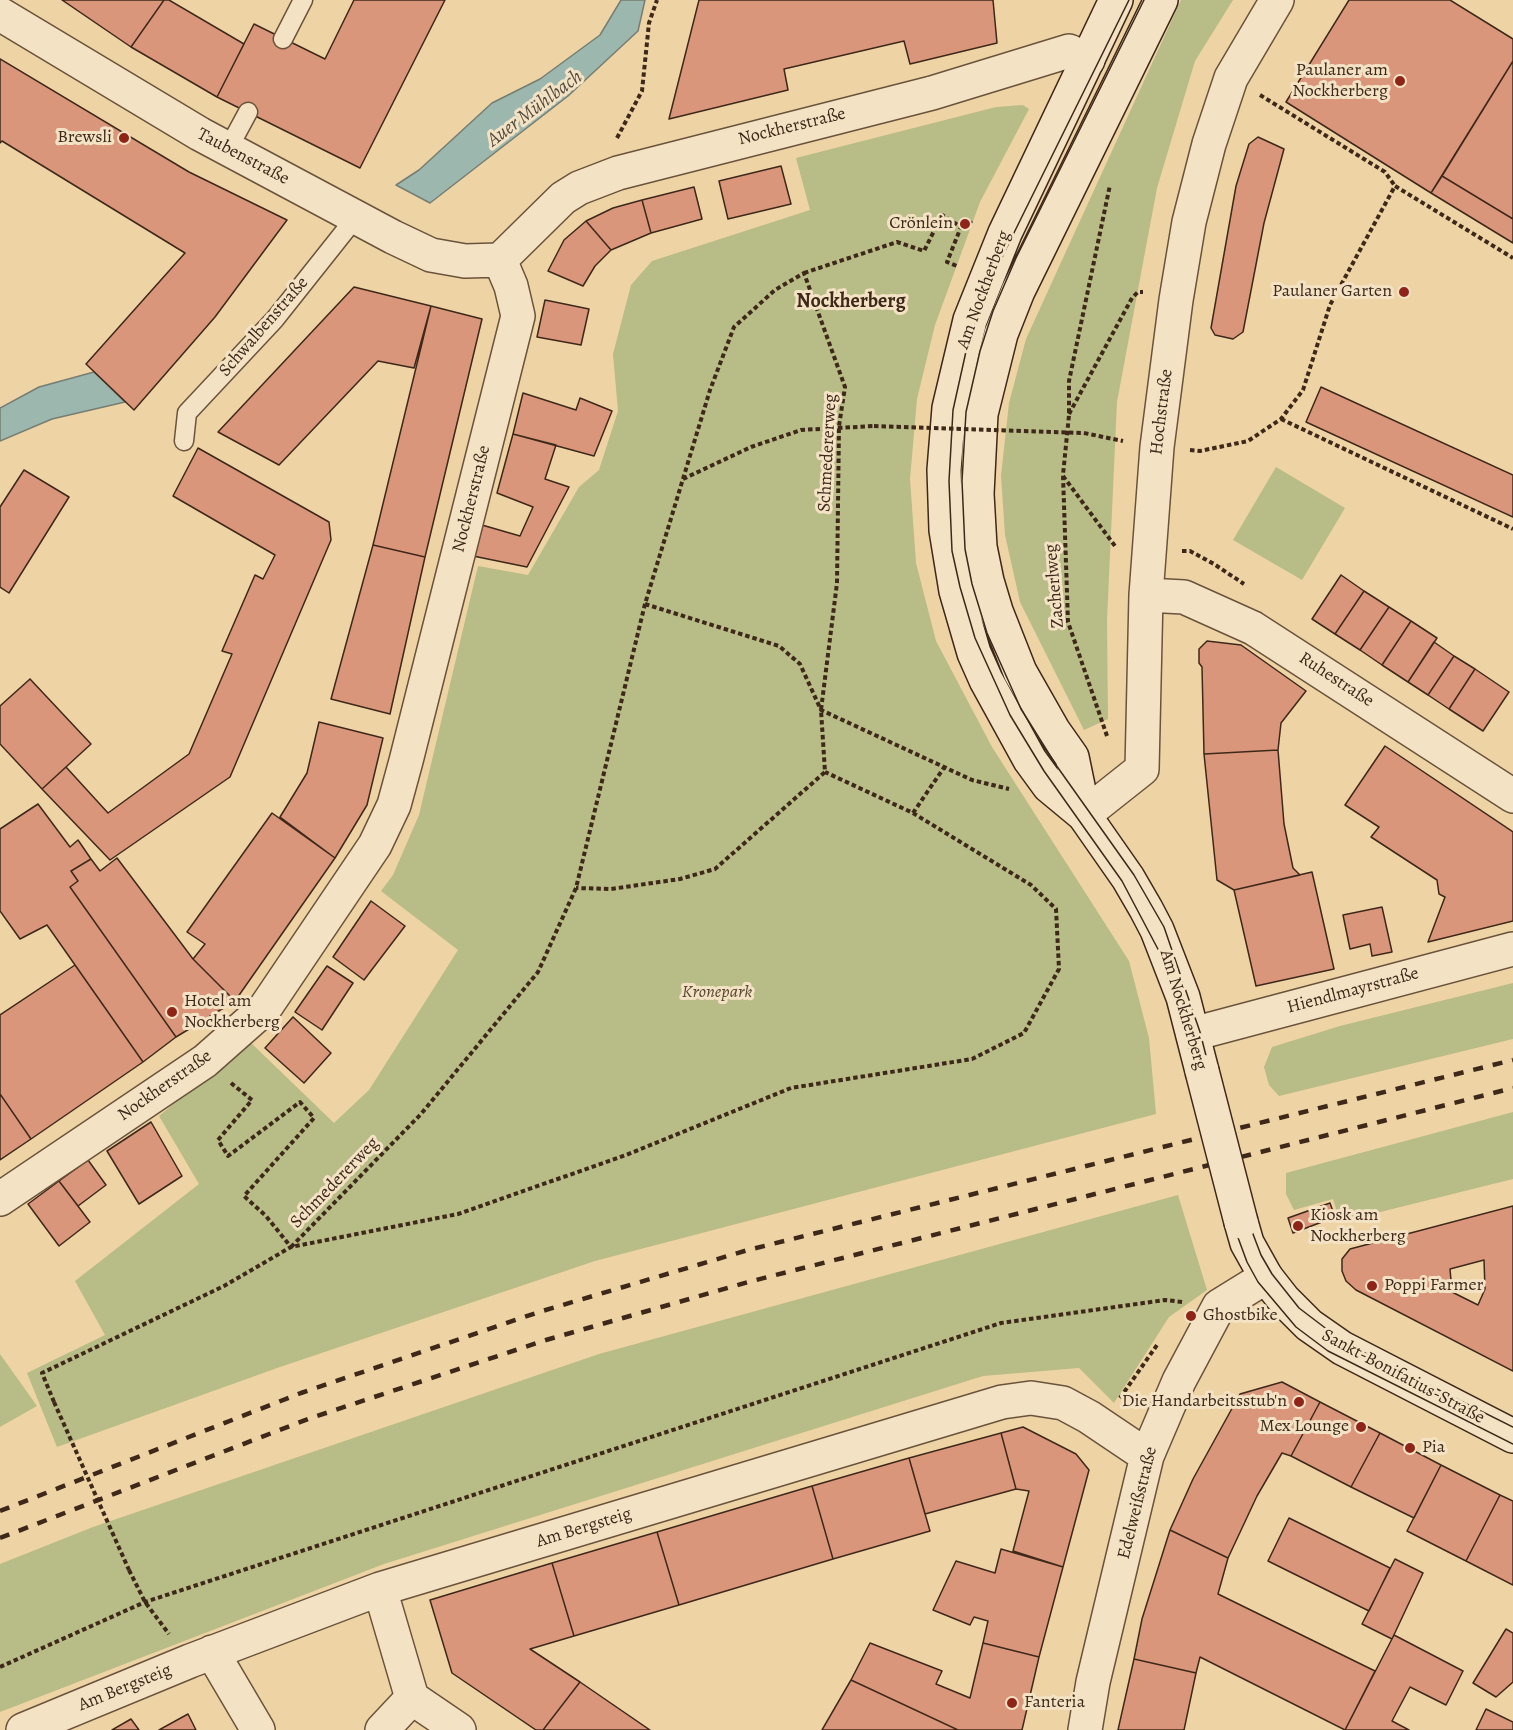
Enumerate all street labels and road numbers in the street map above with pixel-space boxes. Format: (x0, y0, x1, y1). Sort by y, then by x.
street label: Nockherstraße (736, 103, 848, 151)
street label: Taubenstraße (193, 124, 293, 190)
street label: Am Nockherberg (953, 228, 1015, 352)
street label: Schwalbenstraße (215, 273, 313, 381)
street label: Hochstraße (1146, 368, 1178, 456)
street label: Schmedererweg (814, 393, 842, 513)
street label: Nockherstraße (448, 443, 496, 555)
street label: Zacherlweg (1041, 543, 1069, 629)
street label: Ruhestraße (1295, 648, 1377, 712)
street label: Am Nockherberg (1154, 947, 1212, 1073)
street label: Hiendlmayrstraße (1285, 963, 1421, 1019)
street label: Nockherstraße (114, 1046, 216, 1126)
street label: Schmedererweg (286, 1133, 384, 1233)
street label: Sankt-Bonifatius-Straße (1318, 1325, 1488, 1429)
street label: Edelweißstraße (1114, 1444, 1162, 1562)
street label: Am Bergsteig (534, 1503, 634, 1553)
street label: Am Bergsteig (75, 1660, 175, 1716)

